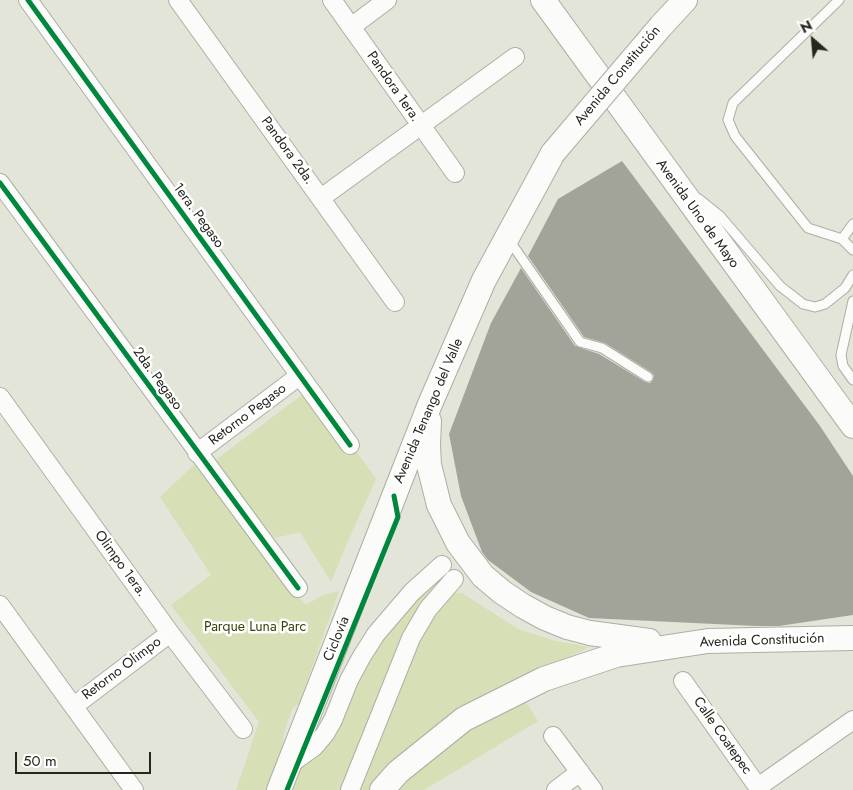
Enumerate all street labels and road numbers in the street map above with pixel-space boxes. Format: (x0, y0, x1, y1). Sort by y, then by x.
street label: Avenida Constitución (571, 23, 665, 129)
street label: Pandora 1era. (363, 49, 423, 125)
street label: Pandora 2da. (257, 114, 317, 188)
street label: Avenida Uno de Mayo (652, 156, 742, 272)
street label: 1era. Pegaso (169, 180, 227, 252)
street label: Avenida Tenango del Valle (391, 336, 467, 486)
street label: 2da. Pegaso (129, 344, 185, 414)
street label: Retorno Pegaso (206, 380, 290, 450)
street label: Olimpo 1era. (90, 528, 150, 600)
street label: Ciclovía (320, 614, 354, 664)
street label: Avenida Constitución (699, 630, 825, 652)
street label: Retorno Olimpo (79, 634, 165, 704)
street label: Calle Coatepec (689, 694, 755, 778)

